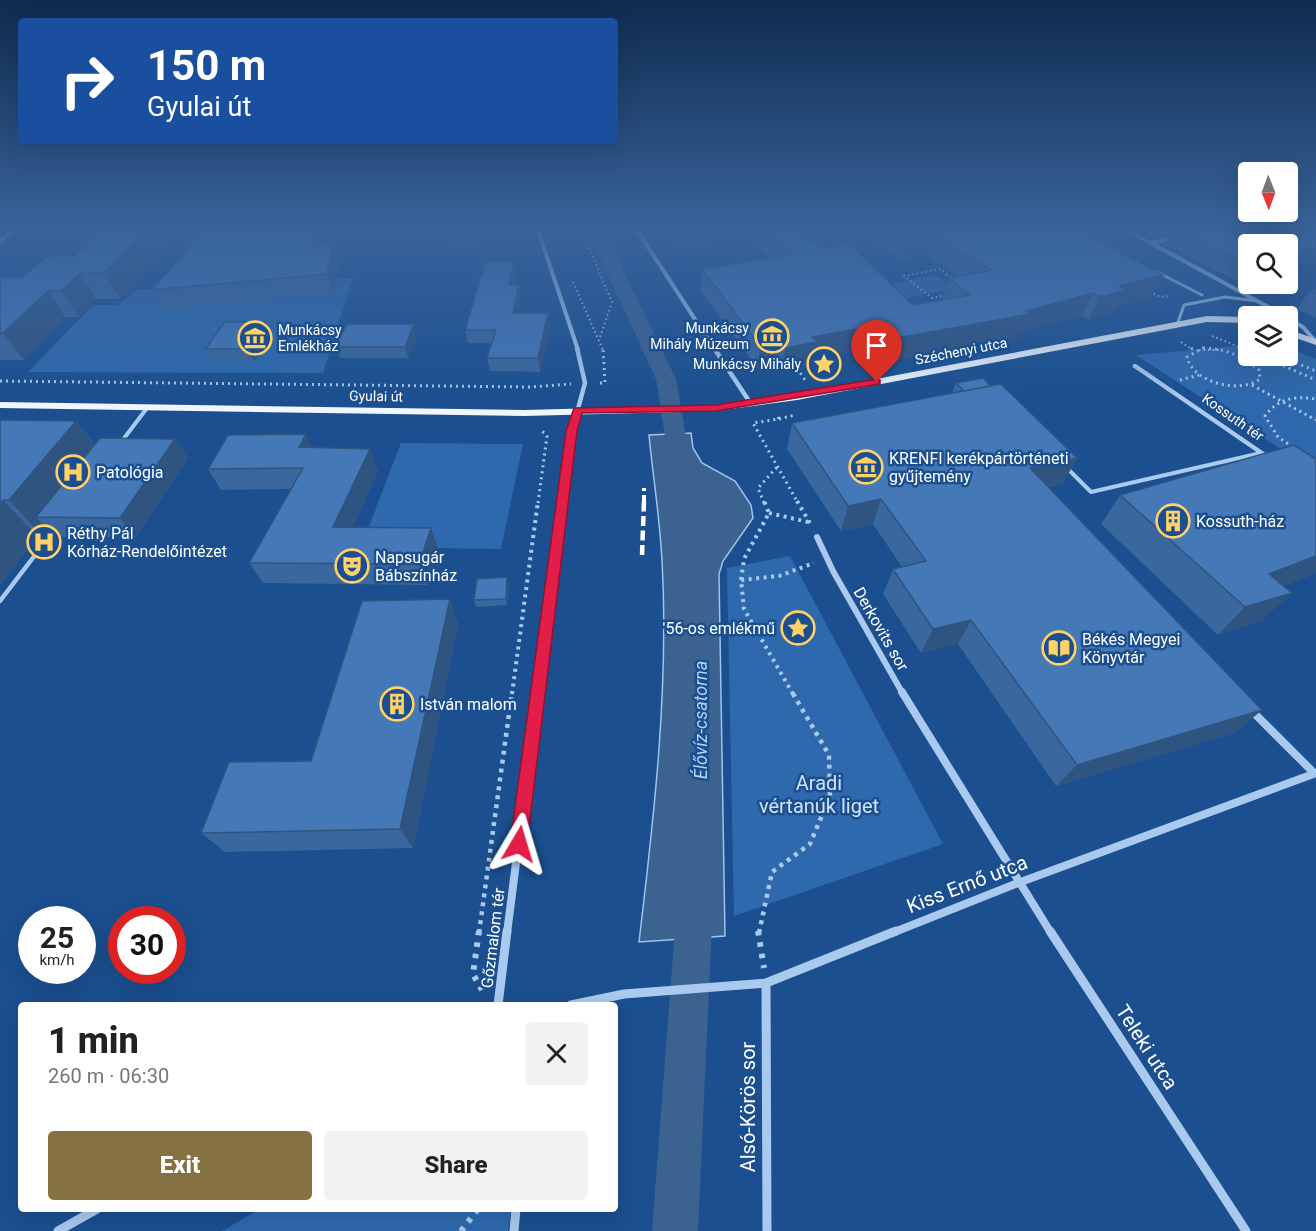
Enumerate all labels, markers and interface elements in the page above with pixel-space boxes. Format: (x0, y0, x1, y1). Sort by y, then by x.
text: 150 m (147, 41, 266, 90)
icon: right (48, 42, 126, 120)
text: Gyulai út (147, 91, 251, 123)
north arrow (1238, 162, 1298, 222)
map controls (1238, 162, 1298, 366)
button: search (1238, 234, 1298, 294)
button: layers (1238, 306, 1298, 366)
museum icon: Munkácsy Mihály Múzeum (754, 318, 790, 354)
museum icon: Munkácsy Emlékház (237, 320, 273, 356)
place label: Munkácsy Mihály Múzeum (650, 320, 749, 352)
pin (851, 320, 902, 382)
place label: Munkácsy Emlékház (278, 322, 342, 354)
icon: arrive (860, 329, 893, 362)
street label: Széchenyi utca (914, 334, 1008, 368)
place icon: Munkácsy Mihály (806, 346, 842, 382)
place label: Munkácsy Mihály (693, 356, 801, 372)
street label: Gyulai út (349, 388, 404, 404)
street label: Kossuth tér (1199, 390, 1267, 444)
museum icon: KRENFI kerékpártörténeti gyűjtemény (848, 449, 884, 485)
place label: KRENFI kerékpártörténeti gyűjtemény (889, 449, 1069, 486)
hospital icon: Patológia (55, 454, 91, 490)
place label: Patológia (96, 463, 164, 482)
building icon: Kossuth-ház (1155, 503, 1191, 539)
place label: Kossuth-ház (1196, 512, 1284, 531)
hospital icon: Réthy Pál Kórház-Rendelőintézet (26, 524, 62, 560)
place label: Réthy Pál Kórház-Rendelőintézet (67, 524, 227, 561)
theatre icon: Napsugár Bábszínház (334, 548, 370, 584)
place label: Napsugár Bábszínház (375, 548, 457, 585)
street label: Derkovits sor (849, 584, 913, 675)
place icon: '56-os emlékmű (780, 610, 816, 646)
place label: '56-os emlékmű (663, 619, 775, 638)
library icon: Békés Megyei Könyvtár (1041, 630, 1077, 666)
place label: Békés Megyei Könyvtár (1082, 630, 1180, 667)
water label: Élővíz-csatorna (690, 661, 711, 779)
building icon: István malom (379, 686, 415, 722)
place label: István malom (420, 695, 517, 714)
park label: Aradi vértanúk liget (759, 771, 879, 818)
position arrow (487, 812, 551, 876)
street label: Kiss Ernő utca (903, 850, 1031, 918)
street label: Gőzmalom tér (477, 886, 509, 989)
speed limit sign: 30 (108, 906, 186, 984)
text: 25 (40, 920, 74, 955)
text: km/h (39, 951, 75, 969)
street label: Teleki utca (1111, 1000, 1183, 1094)
text: 1 min (48, 1020, 139, 1062)
button: close (525, 1022, 588, 1085)
street label: Alsó-Körös sor (736, 1041, 760, 1172)
text: 260 m · 06:30 (48, 1064, 169, 1088)
button: Exit (48, 1131, 312, 1200)
button: Share (324, 1131, 588, 1200)

